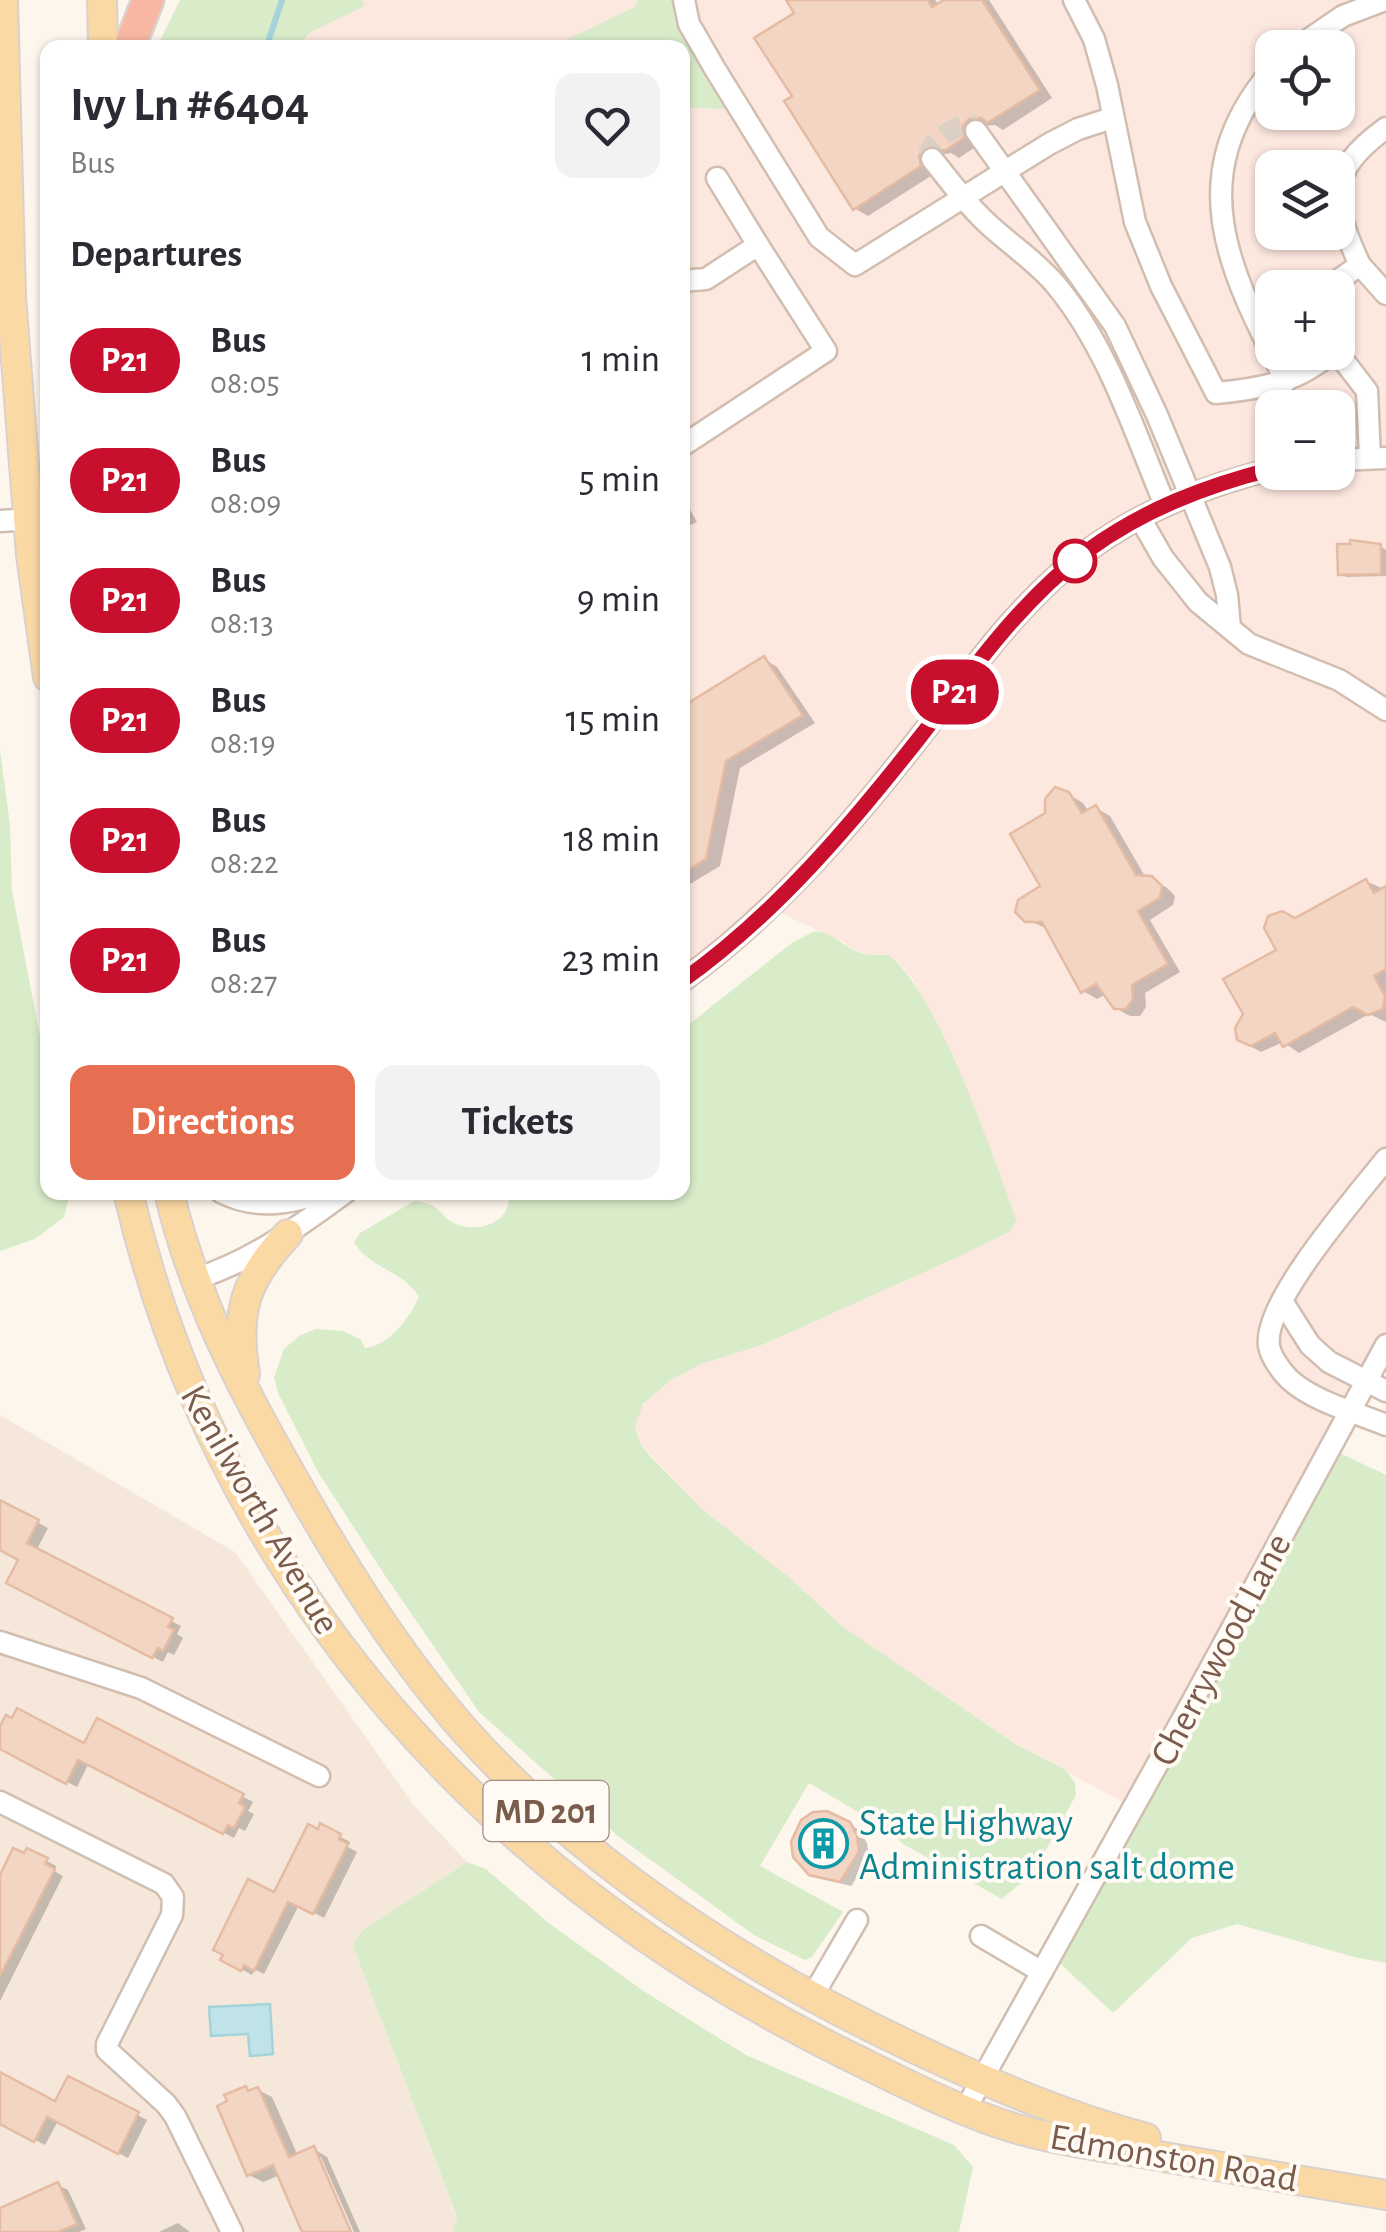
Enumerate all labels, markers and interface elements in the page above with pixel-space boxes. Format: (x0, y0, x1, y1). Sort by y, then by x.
map controls (1255, 30, 1355, 490)
button: locate (1255, 30, 1355, 130)
button: heart (555, 73, 660, 178)
text: Ivy Ln #6404 (70, 82, 309, 130)
text: Bus (70, 147, 115, 179)
button: layers (1255, 150, 1355, 250)
text: Departures (70, 236, 242, 274)
button: + (1255, 270, 1355, 370)
text: Bus (210, 322, 266, 360)
text: 1 min (581, 341, 660, 379)
text: P21 (101, 343, 149, 378)
text: 08:05 (210, 367, 280, 399)
button: − (1255, 390, 1355, 490)
text: Bus (210, 442, 266, 480)
text: 5 min (579, 461, 660, 499)
text: P21 (101, 463, 149, 498)
text: 08:09 (210, 487, 281, 519)
unlabelled marker (1054, 540, 1096, 582)
text: Bus (210, 562, 266, 600)
text: 9 min (577, 581, 660, 619)
text: P21 (101, 583, 149, 618)
text: 08:13 (210, 607, 274, 639)
line badge: P21 (898, 660, 1012, 724)
text: P21 (931, 675, 979, 710)
text: Bus (210, 682, 266, 720)
text: 15 min (566, 701, 660, 739)
text: P21 (101, 703, 149, 738)
text: 08:19 (210, 727, 275, 759)
text: Bus (210, 802, 266, 840)
text: 18 min (563, 821, 660, 859)
text: P21 (101, 823, 149, 858)
text: 08:22 (210, 847, 279, 879)
text: Bus (210, 922, 266, 960)
text: 23 min (562, 941, 660, 979)
text: P21 (101, 943, 149, 978)
text: 08:27 (210, 967, 277, 999)
button: Directions (70, 1065, 355, 1180)
button: Tickets (375, 1065, 660, 1180)
street label: Kenilworth Avenue (173, 1379, 346, 1641)
street label: Cherrywood Lane (1145, 1528, 1299, 1772)
road number: MD 201 (484, 1781, 608, 1841)
place label: State Highway Administration salt dome (859, 1805, 1235, 1887)
building icon: State Highway Administration salt dome (798, 1818, 850, 1870)
street label: Edmonston Road (1047, 2118, 1300, 2199)

